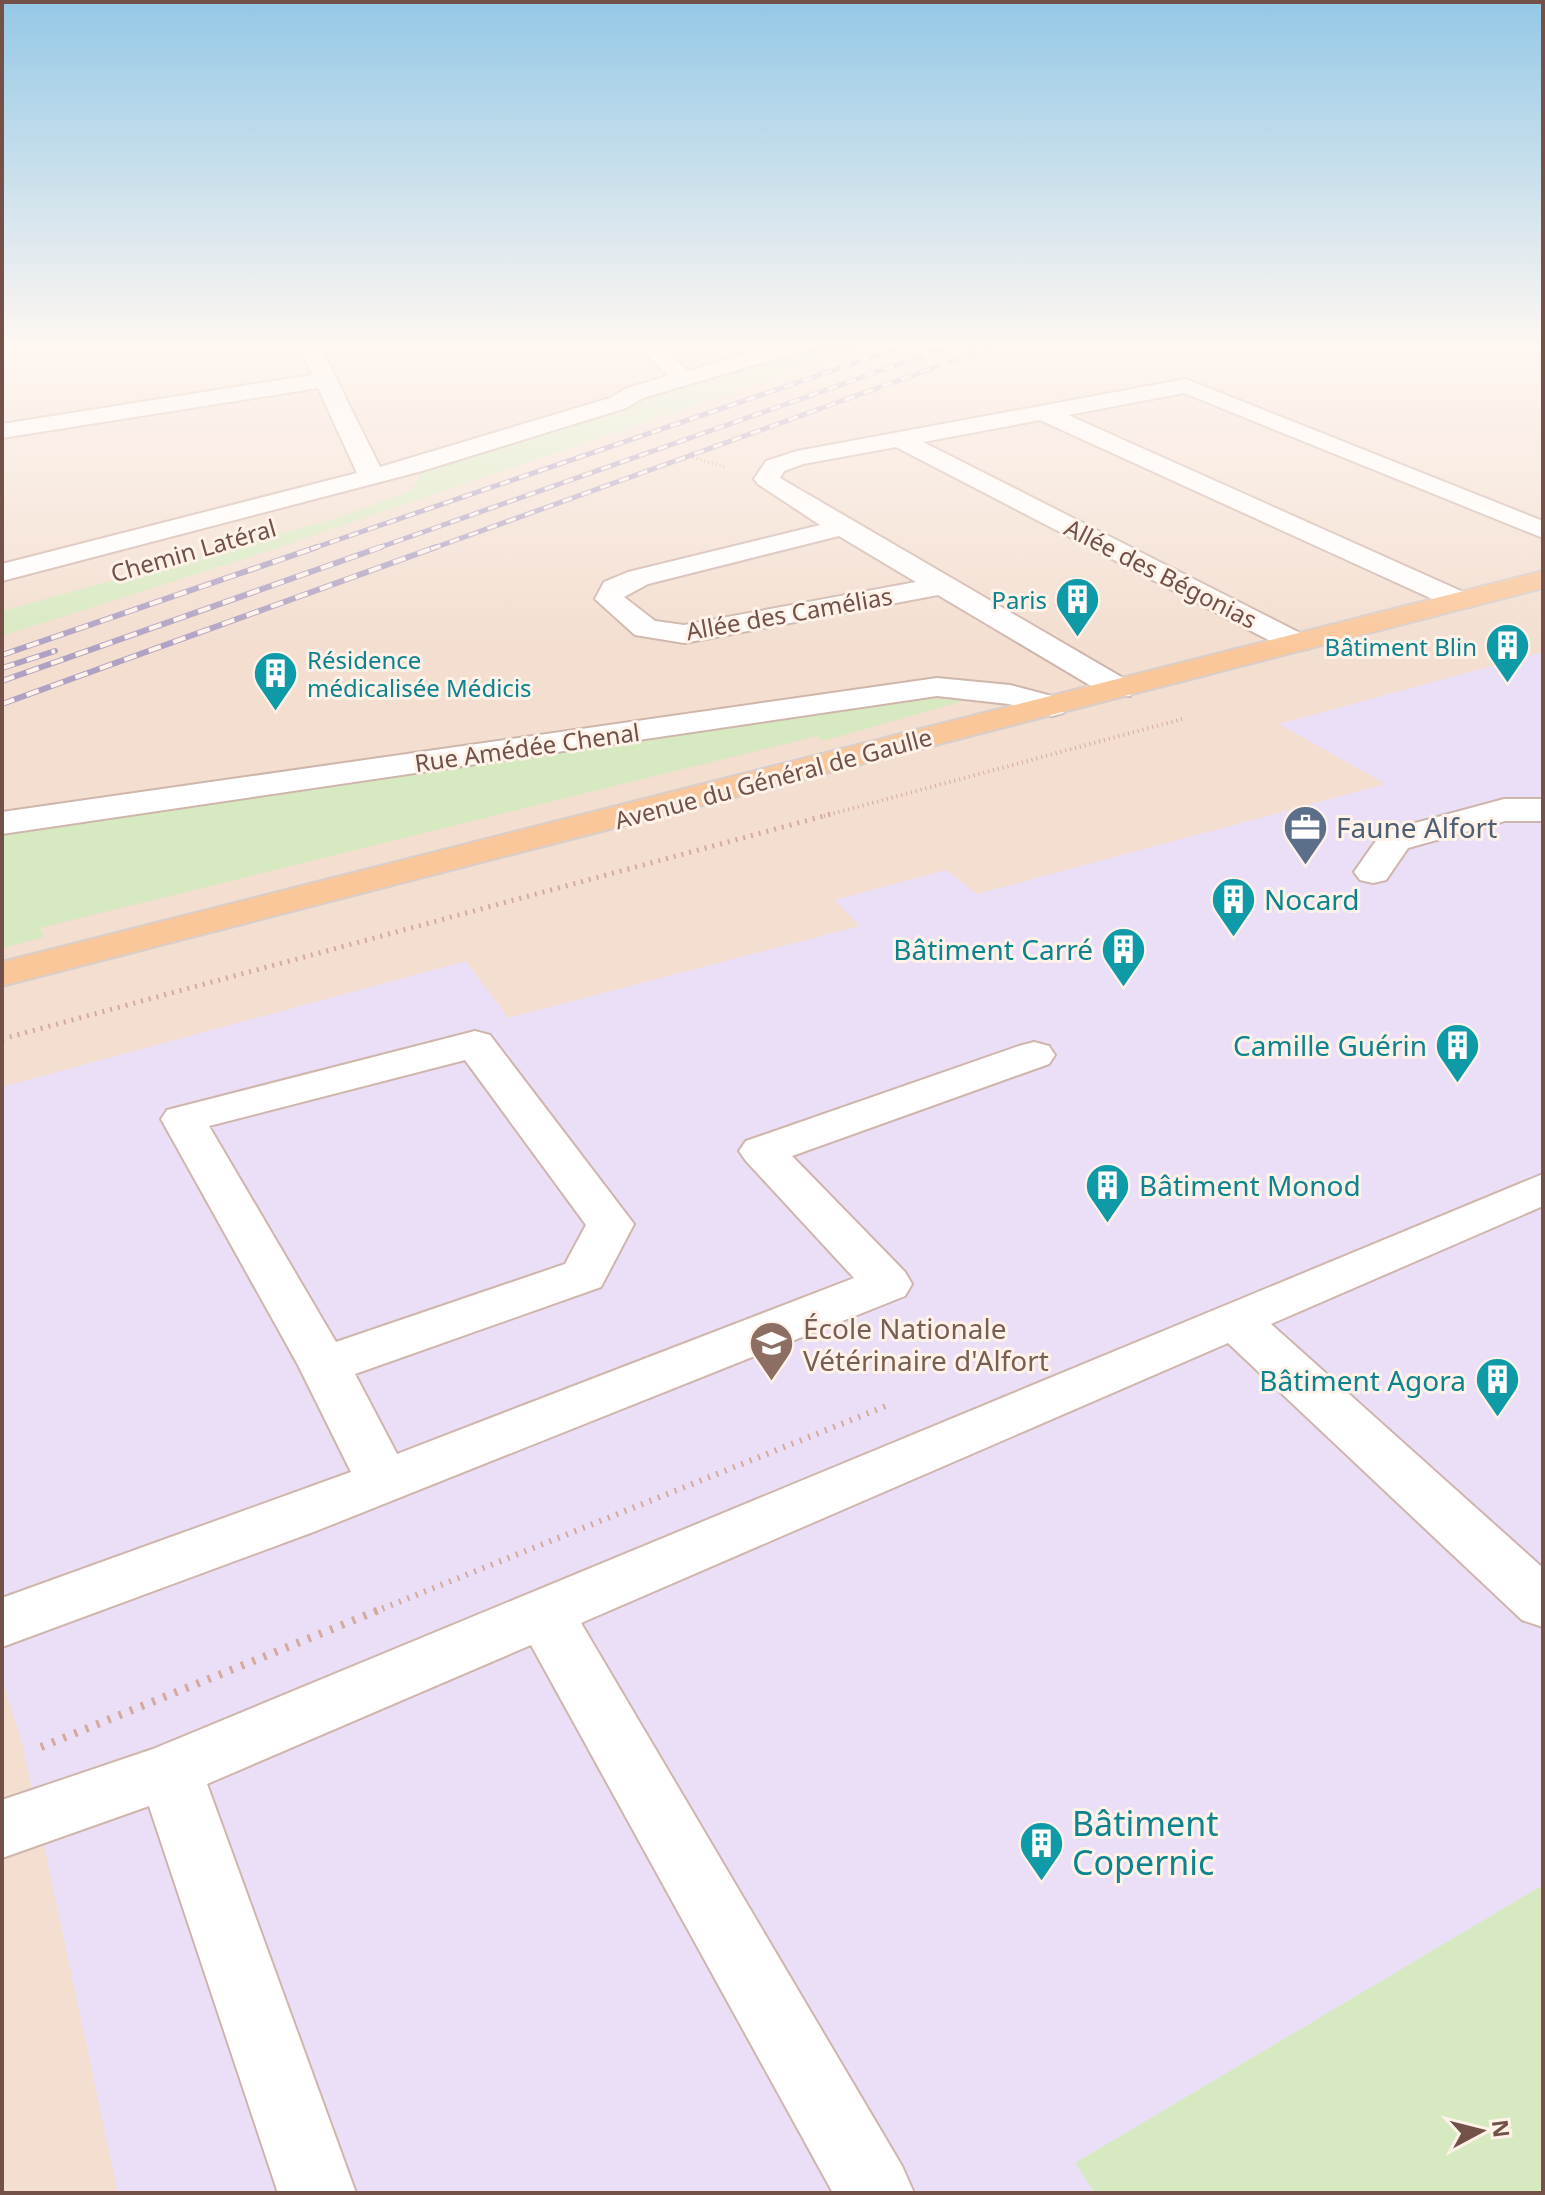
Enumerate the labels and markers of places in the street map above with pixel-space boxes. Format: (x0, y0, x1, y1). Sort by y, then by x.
building icon: Paris (1054, 575, 1102, 638)
place label: Paris (991, 583, 1047, 616)
building icon: Bâtiment Blin (1484, 622, 1532, 685)
place label: Bâtiment Blin (1325, 630, 1477, 663)
place label: Résidence médicalisée Médicis (307, 643, 532, 704)
building icon: Résidence médicalisée Médicis (252, 649, 300, 712)
office icon: Faune Alfort (1281, 803, 1329, 866)
place label: Faune Alfort (1336, 808, 1497, 846)
building icon: Nocard (1209, 875, 1257, 938)
place label: Nocard (1264, 880, 1360, 918)
building icon: Bâtiment Carré (1100, 925, 1148, 988)
place label: Bâtiment Carré (893, 930, 1093, 968)
building icon: Camille Guérin (1434, 1021, 1482, 1084)
place label: Camille Guérin (1233, 1026, 1427, 1064)
building icon: Bâtiment Monod (1084, 1161, 1132, 1224)
place label: Bâtiment Monod (1139, 1166, 1361, 1204)
place label: École Nationale Vétérinaire d'Alfort (803, 1309, 1049, 1379)
school or university icon: École Nationale Vétérinaire d'Alfort (748, 1320, 796, 1383)
building icon: Bâtiment Agora (1473, 1356, 1521, 1419)
place label: Bâtiment Agora (1259, 1361, 1466, 1399)
place label: Bâtiment Copernic (1072, 1800, 1218, 1885)
building icon: Bâtiment Copernic (1017, 1819, 1065, 1882)

